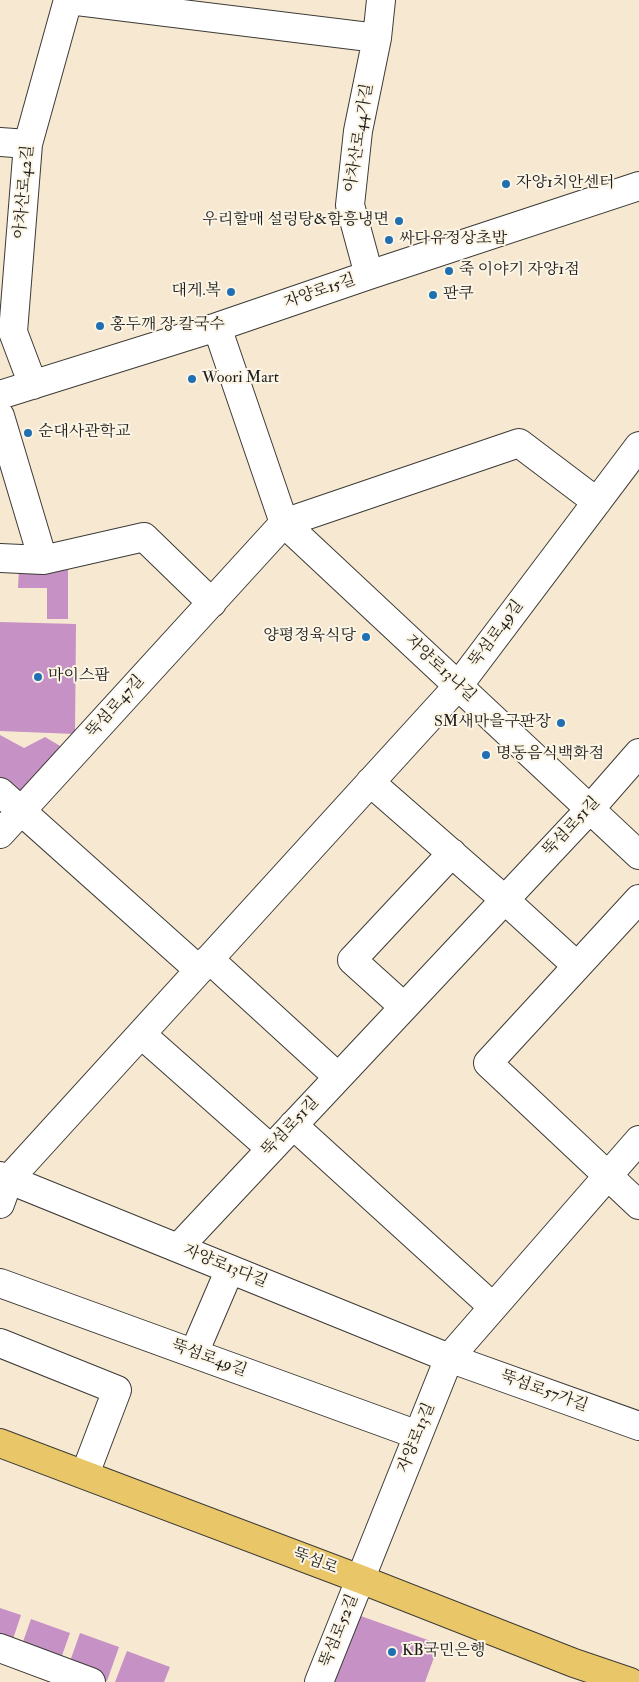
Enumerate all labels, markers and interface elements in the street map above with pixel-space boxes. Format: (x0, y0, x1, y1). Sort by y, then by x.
street label: 아차산로44가길 (342, 82, 378, 194)
street label: 아차산로42길 (11, 144, 39, 240)
place label: 자양1치안센터 (516, 174, 614, 194)
marker: 자양1치안센터 (500, 178, 512, 190)
place label: 우리할매 설렁탕&함흥냉면 (202, 211, 389, 231)
marker: 우리할매 설렁탕&함흥냉면 (393, 215, 405, 227)
place label: 싸다유정상초밥 (399, 230, 507, 250)
marker: 싸다유정상초밥 (383, 234, 395, 246)
place label: 죽 이야기 자양1점 (459, 261, 580, 281)
marker: 죽 이야기 자양1점 (443, 265, 455, 277)
street label: 자양로15길 (282, 271, 358, 313)
place label: 대게.복 (172, 282, 221, 302)
place label: 판쿠 (443, 285, 474, 305)
marker: 대게.복 (225, 286, 237, 298)
marker: 판쿠 (427, 289, 439, 301)
place label: 홍두깨 장 칼국수 (110, 316, 225, 336)
marker: 홍두깨 장 칼국수 (94, 320, 106, 332)
place label: Woori Mart (202, 369, 279, 389)
marker: Woori Mart (186, 373, 198, 385)
place label: 순대사관학교 (38, 423, 131, 443)
marker: 순대사관학교 (22, 427, 34, 439)
street label: 뚝섬로49길 (466, 597, 528, 671)
place label: 양평정육식당 (263, 627, 356, 647)
marker: 양평정육식당 (360, 631, 372, 643)
street label: 자양로13나길 (401, 632, 479, 706)
place label: 마이스팜 (48, 667, 110, 687)
marker: 마이스팜 (32, 671, 44, 683)
street label: 뚝섬로47길 (83, 672, 149, 742)
place label: SM새마을구판장 (434, 713, 551, 733)
marker: SM새마을구판장 (555, 717, 567, 729)
place label: 명동음식백화점 (496, 745, 604, 765)
marker: 명동음식백화점 (480, 749, 492, 761)
street label: 뚝섬로51길 (540, 793, 604, 861)
street label: 뚝섬로51길 (259, 1093, 323, 1161)
street label: 자양로13다길 (180, 1241, 270, 1293)
street label: 뚝섬로49길 (169, 1337, 249, 1381)
street label: 뚝섬로57가길 (498, 1367, 590, 1417)
street label: 자양로13길 (394, 1400, 440, 1476)
street label: 뚝섬로 (290, 1545, 340, 1579)
street label: 뚝섬로52길 (317, 1592, 363, 1670)
place label: KB국민은행 (402, 1642, 485, 1662)
marker: KB국민은행 (386, 1646, 398, 1658)

